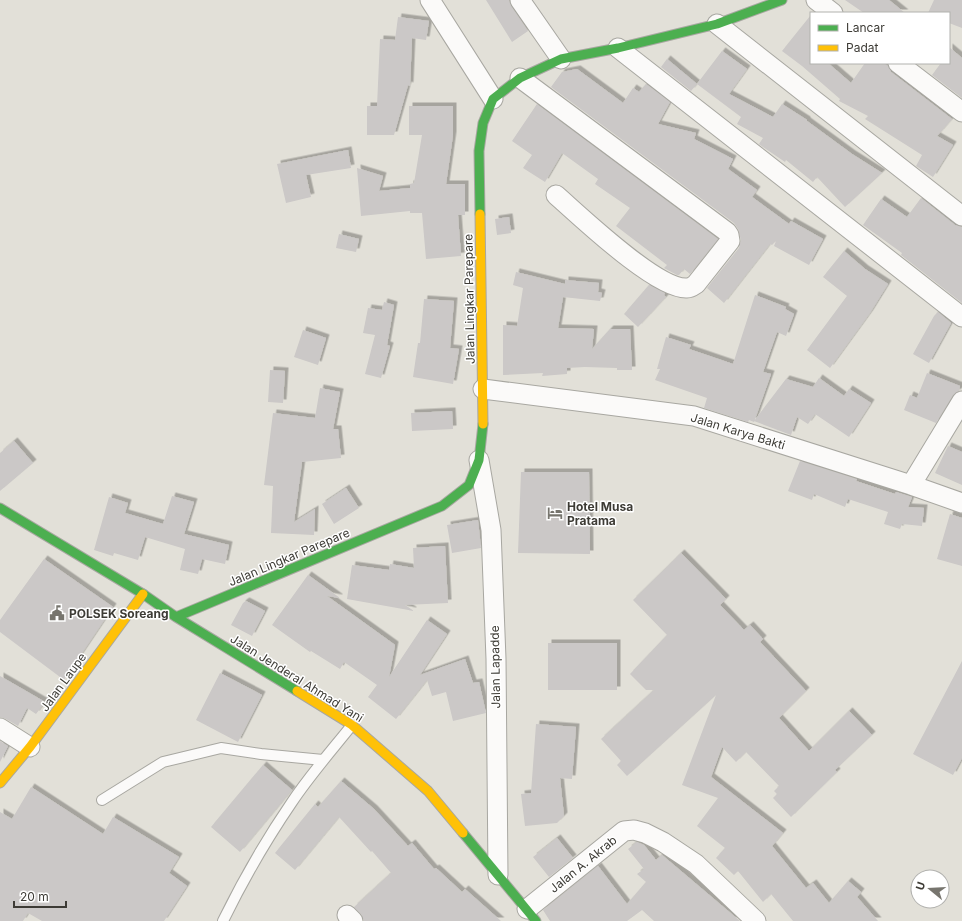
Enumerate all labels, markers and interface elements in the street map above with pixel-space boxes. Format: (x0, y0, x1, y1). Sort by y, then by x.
legend (810, 12, 950, 64)
text: Lancar (846, 20, 885, 35)
text: Padat (846, 40, 878, 55)
street label: Jalan Lingkar Parepare (460, 234, 478, 364)
street label: Jalan Karya Bakti (689, 409, 787, 453)
place label: Hotel Musa Pratama (567, 499, 633, 528)
hotel icon: Hotel Musa Pratama (546, 504, 564, 522)
street label: Jalan Lingkar Parepare (226, 525, 352, 589)
public building icon: POLSEK Soreang (48, 604, 66, 622)
place label: POLSEK Soreang (69, 606, 169, 621)
street label: Jalan Lapadde (487, 625, 503, 709)
street label: Jalan Jenderal Ahmad Yani (228, 631, 366, 725)
street label: Jalan Laupe (37, 650, 89, 714)
street label: Jalan A. Akrab (546, 832, 620, 896)
north arrow (910, 869, 950, 909)
text: U (913, 880, 928, 892)
scale bar (14, 883, 66, 909)
text: 20 m (20, 889, 49, 904)

